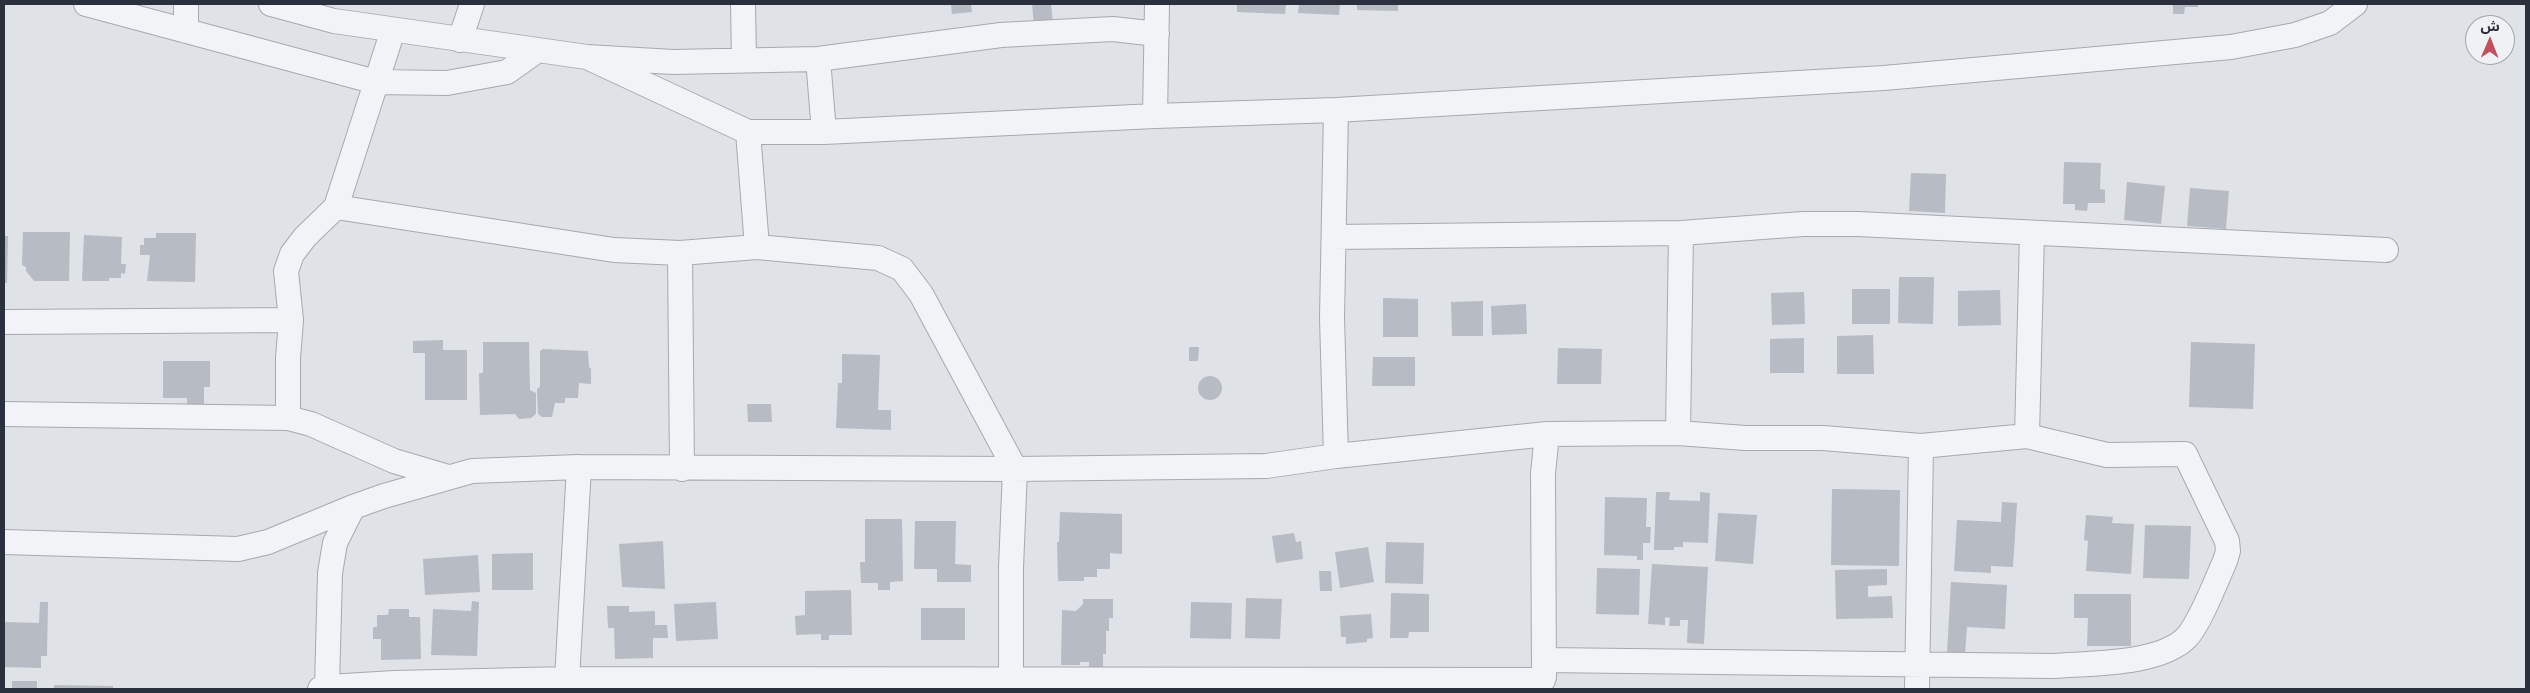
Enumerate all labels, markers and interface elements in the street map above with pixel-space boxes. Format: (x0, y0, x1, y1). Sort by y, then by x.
north arrow (2465, 15, 2515, 65)
text: ش (2480, 17, 2500, 35)

